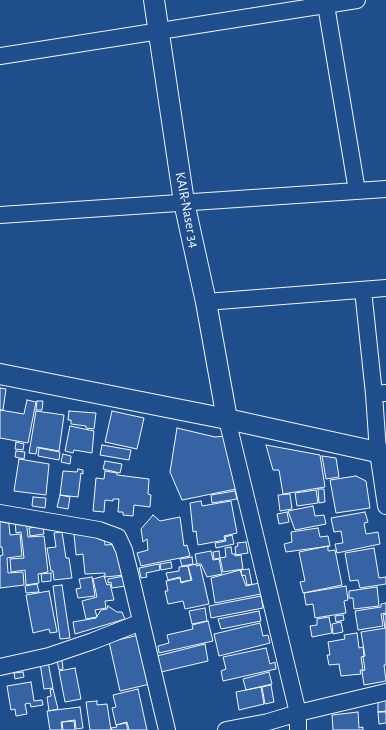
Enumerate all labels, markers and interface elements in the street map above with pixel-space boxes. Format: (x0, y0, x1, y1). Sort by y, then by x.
street label: KAIR-Naser 34 (171, 171, 203, 249)

